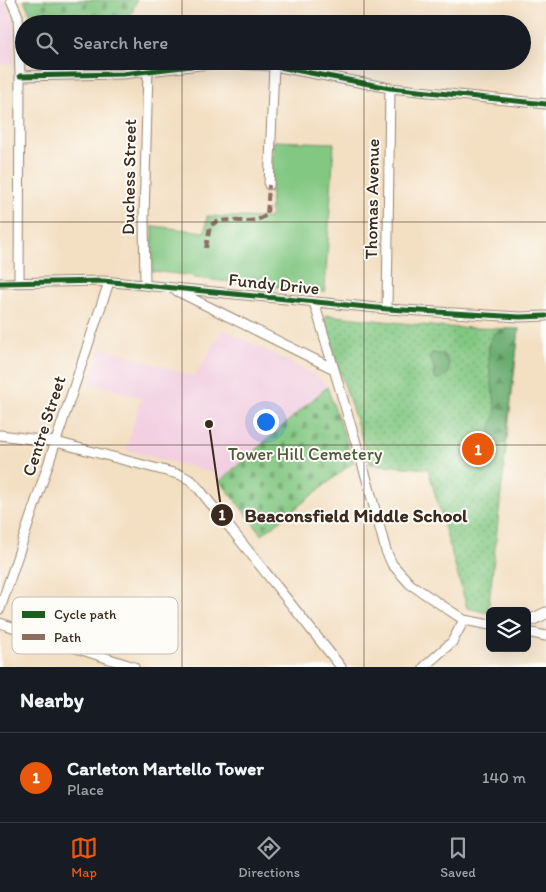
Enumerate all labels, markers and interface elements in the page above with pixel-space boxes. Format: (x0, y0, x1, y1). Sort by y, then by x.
search box (15, 15, 531, 70)
icon: search (33, 29, 61, 57)
text: Search here (73, 31, 168, 54)
street label: Duchess Street (117, 119, 141, 235)
street label: Thomas Avenue (360, 138, 384, 260)
street label: Fundy Drive (227, 268, 321, 300)
street label: Centre Street (17, 373, 71, 479)
your location (253, 409, 279, 435)
pin: 1 (462, 430, 494, 468)
park label: Tower Hill Cemetery (228, 443, 383, 465)
callout: Beaconsfield Middle School (210, 498, 477, 532)
text: Beaconsfield Middle School (245, 504, 468, 527)
text: 1 (219, 506, 226, 524)
legend (12, 597, 178, 654)
text: Cycle path (54, 606, 117, 623)
map controls (486, 607, 531, 652)
button: layers (486, 607, 531, 652)
text: Path (54, 629, 81, 646)
text: Nearby (20, 687, 84, 712)
text: Carleton Martello Tower (67, 757, 264, 780)
text: 1 (32, 768, 40, 787)
text: 140 m (482, 768, 526, 787)
text: Place (67, 780, 104, 799)
tab: Map (70, 834, 98, 881)
tab: Directions (238, 834, 300, 881)
tab: Saved (440, 834, 476, 881)

